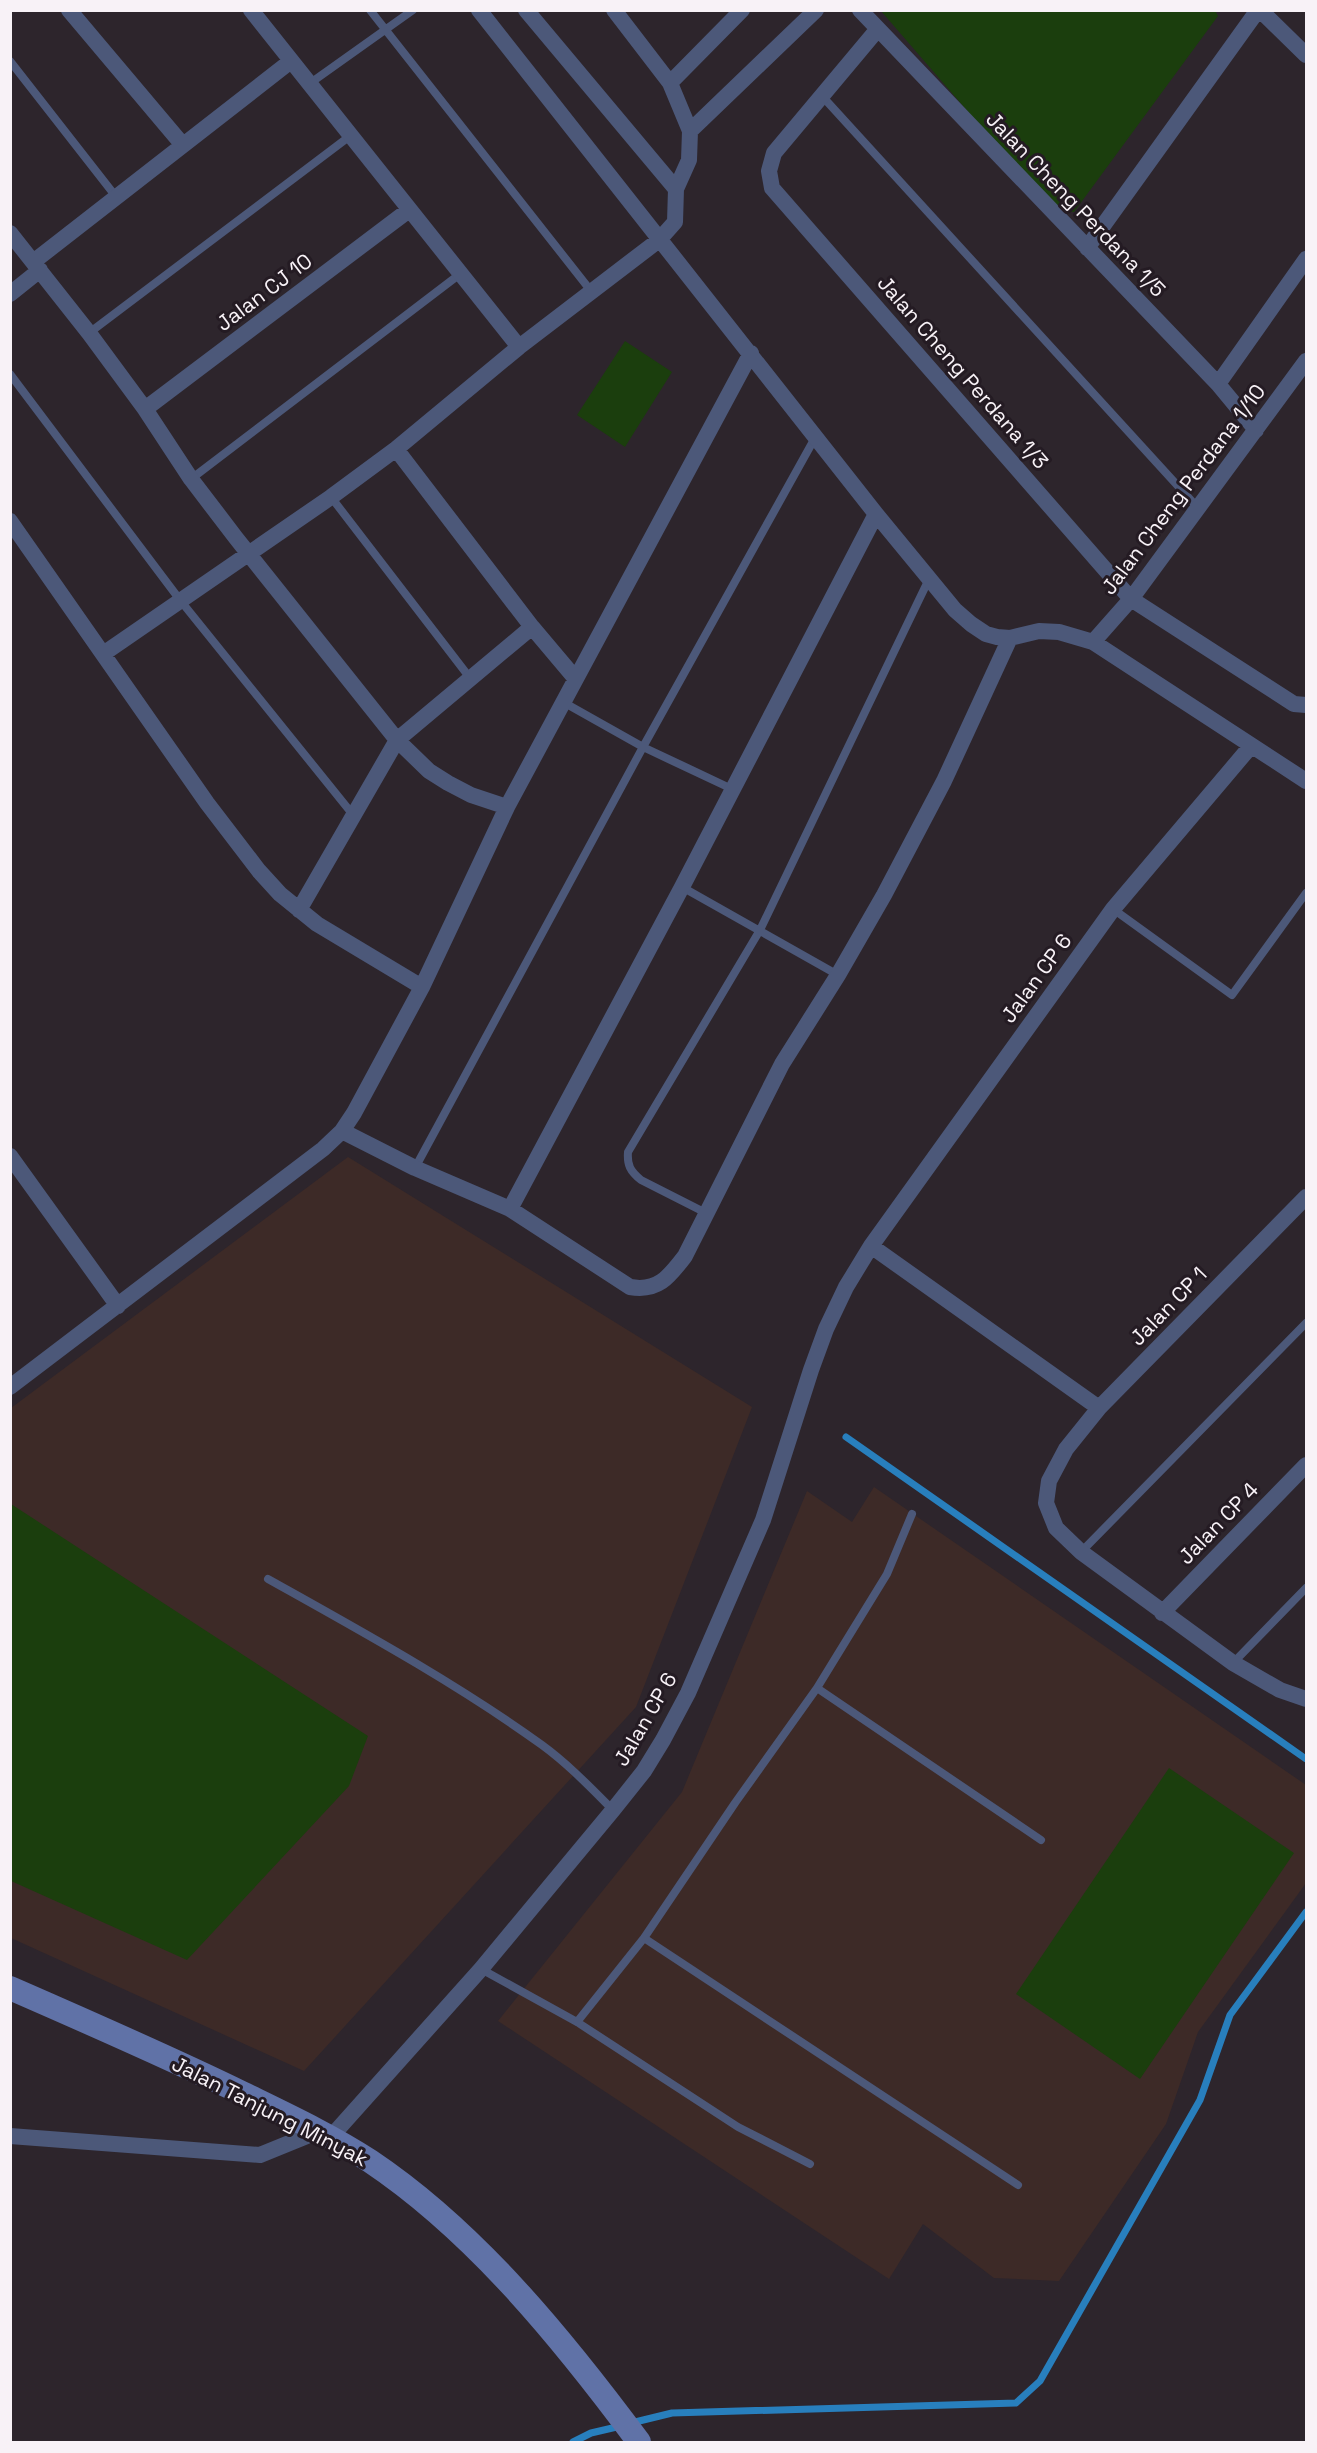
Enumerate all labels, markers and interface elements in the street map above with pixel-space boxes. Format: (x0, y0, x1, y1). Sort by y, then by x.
street label: Jalan Cheng Perdana 1/5 (980, 106, 1172, 302)
street label: Jalan CJ 10 (211, 247, 317, 337)
street label: Jalan Cheng Perdana 1/3 (872, 270, 1054, 474)
street label: Jalan Cheng Perdana 1/10 (1095, 378, 1271, 600)
street label: Jalan CP 6 (995, 928, 1077, 1028)
street label: Jalan CP 1 (1124, 1261, 1212, 1351)
street label: Jalan CP 4 (1172, 1476, 1264, 1570)
street label: Jalan CP 6 (607, 1667, 683, 1771)
street label: Jalan Tanjung Minyak (167, 2050, 373, 2172)

